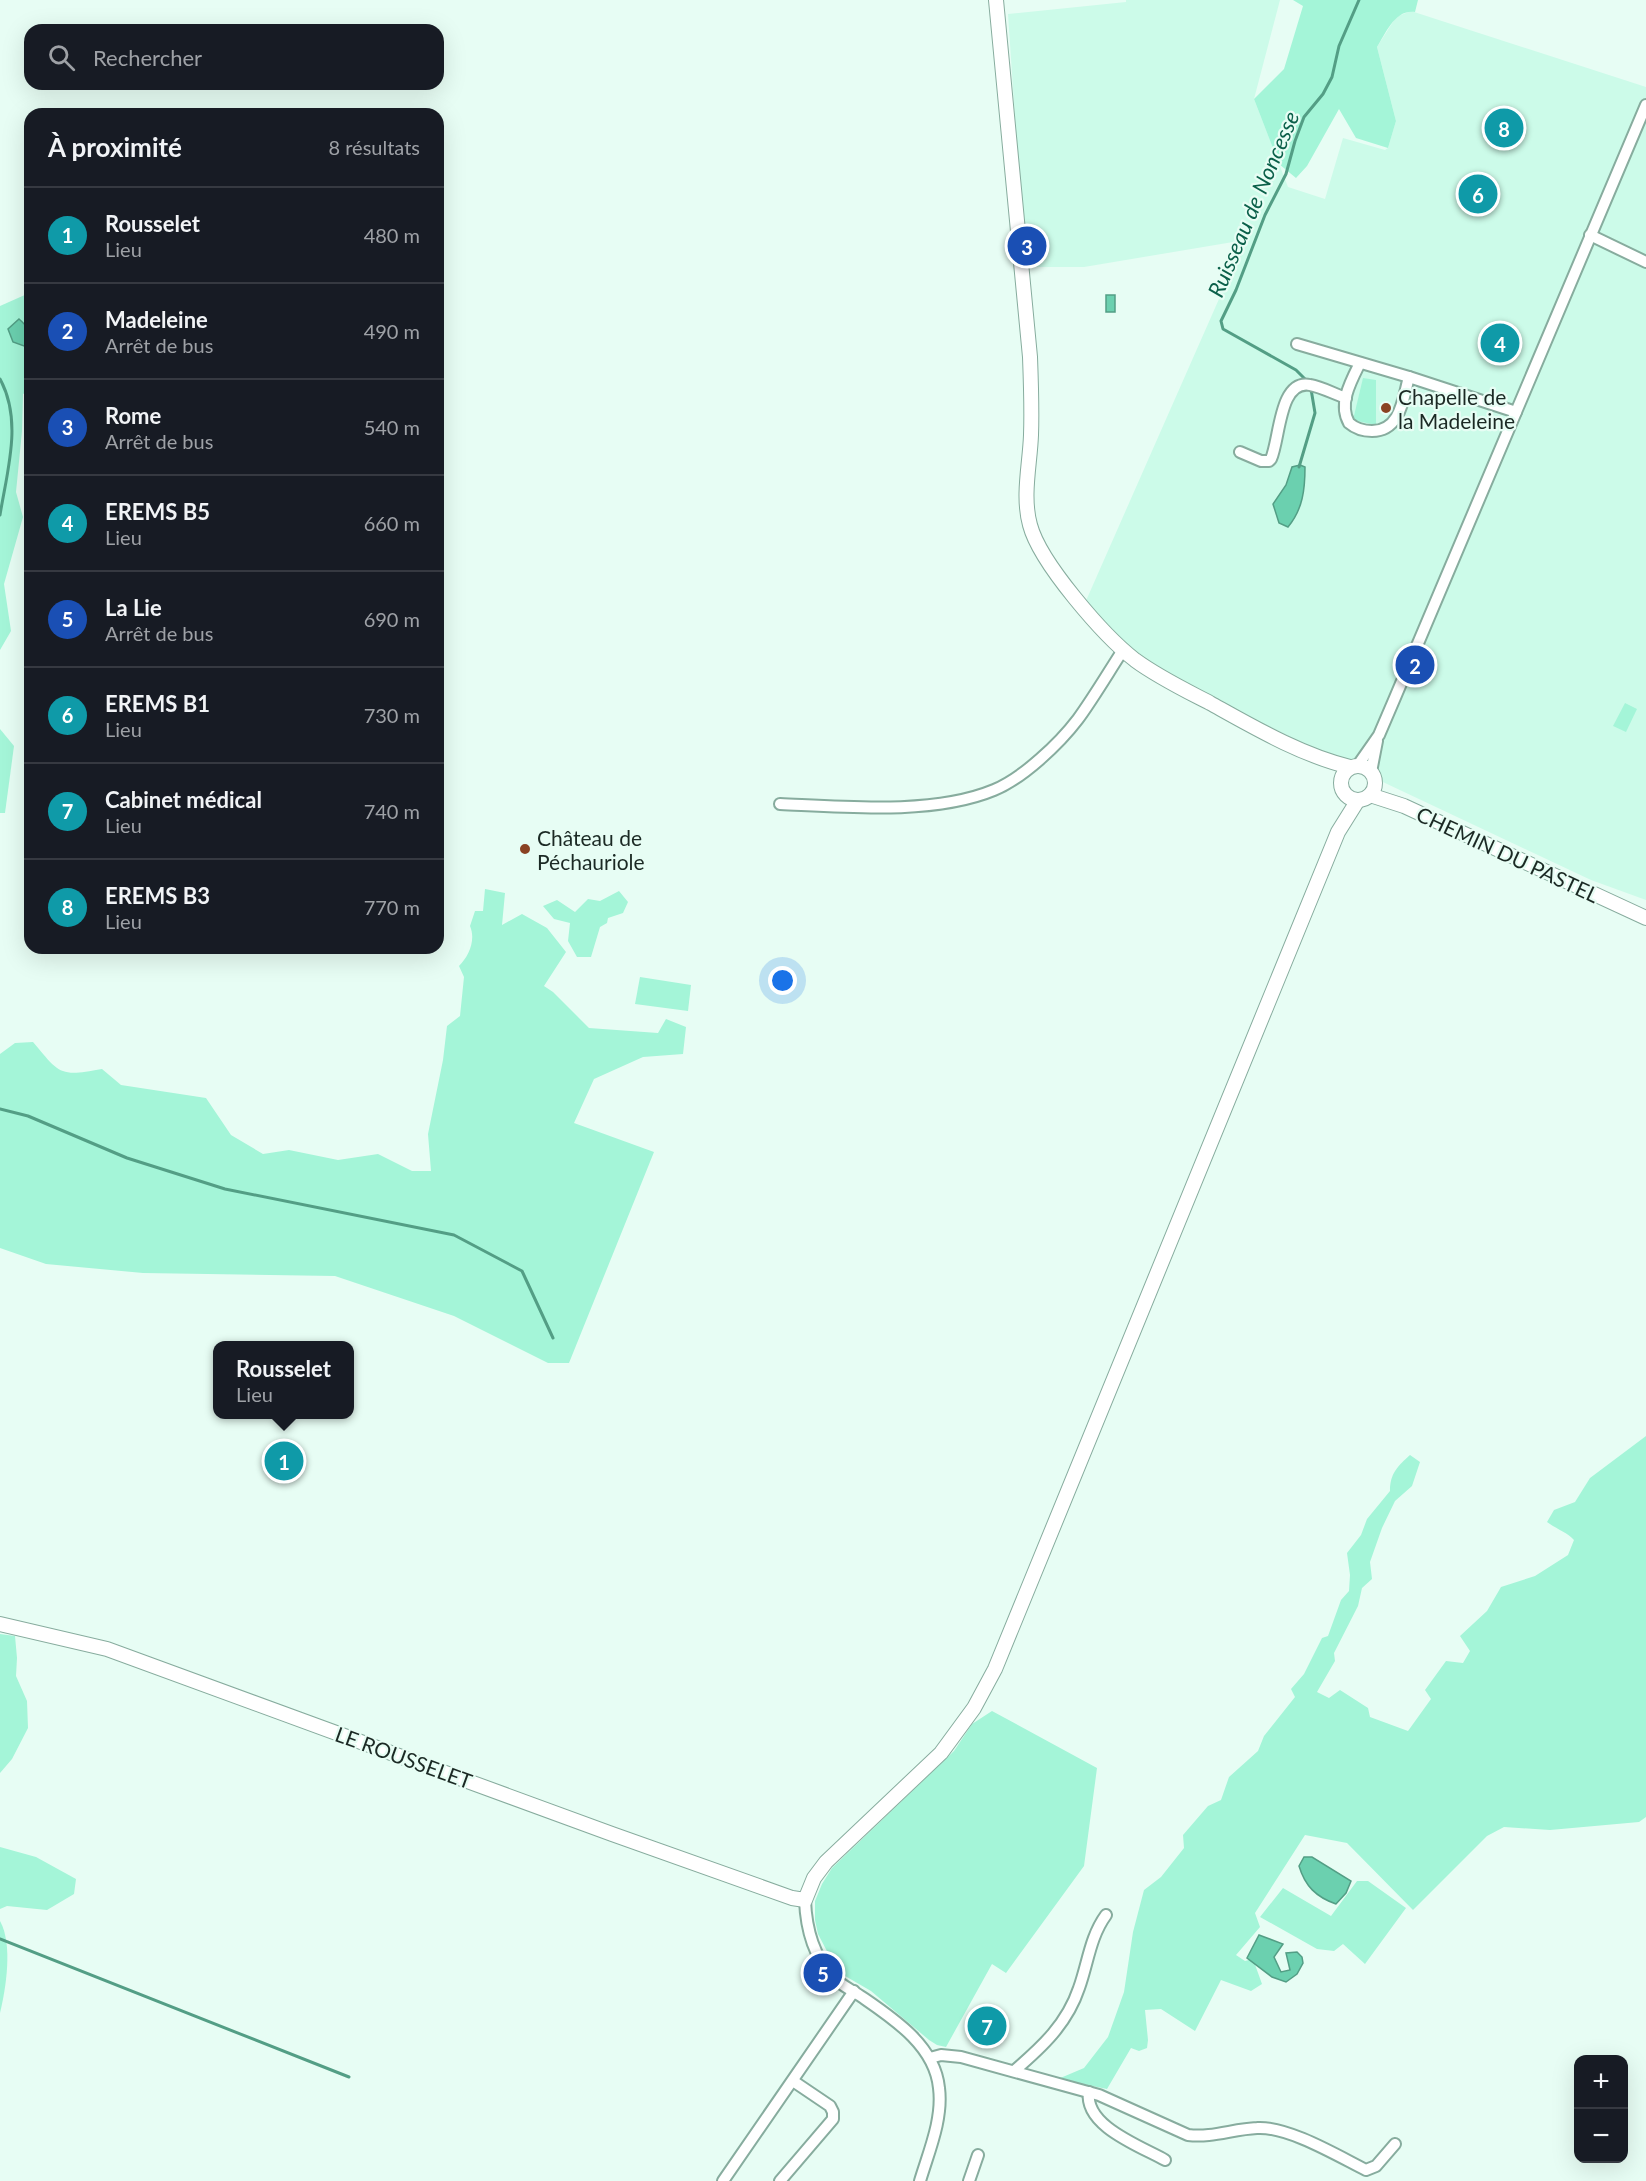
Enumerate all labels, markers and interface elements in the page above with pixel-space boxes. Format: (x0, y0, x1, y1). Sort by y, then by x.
search box (24, 24, 444, 90)
icon: search (45, 41, 78, 74)
text: Rechercher (93, 44, 202, 71)
pin: 8 (1484, 106, 1524, 150)
water label: Ruisseau de Noncesse (1202, 107, 1304, 301)
text: À proximité (48, 131, 182, 163)
text: 8 résultats (329, 135, 420, 159)
pin: 6 (1458, 172, 1498, 216)
text: Rousselet (105, 210, 200, 237)
text: 1 (62, 223, 73, 247)
text: 480 m (364, 223, 420, 247)
pin: 3 (1008, 224, 1046, 268)
text: Lieu (105, 237, 142, 261)
text: Madeleine (105, 306, 208, 333)
text: 2 (62, 319, 73, 343)
text: 490 m (364, 319, 420, 343)
pin: 4 (1480, 320, 1520, 366)
text: Arrêt de bus (105, 333, 213, 357)
place label: Chapelle de la Madeleine (1398, 384, 1515, 433)
marker: Chapelle de la Madeleine (1379, 401, 1393, 415)
text: Rome (105, 402, 161, 429)
text: 3 (62, 415, 73, 439)
text: 540 m (364, 415, 420, 439)
text: Arrêt de bus (105, 429, 213, 453)
text: EREMS B5 (105, 498, 210, 525)
text: 4 (62, 511, 73, 535)
text: 660 m (364, 511, 420, 535)
text: Lieu (105, 525, 142, 549)
text: La Lie (105, 594, 162, 621)
text: 5 (62, 607, 73, 631)
text: 690 m (364, 607, 420, 631)
text: Arrêt de bus (105, 621, 213, 645)
pin: 2 (1396, 642, 1434, 688)
text: EREMS B1 (105, 690, 210, 717)
text: 6 (62, 703, 73, 727)
text: 730 m (364, 703, 420, 727)
text: Lieu (105, 717, 142, 741)
text: Cabinet médical (105, 786, 262, 813)
text: 7 (62, 799, 73, 823)
text: 740 m (364, 799, 420, 823)
street label: CHEMIN DU PASTEL (1413, 801, 1603, 907)
text: Lieu (105, 813, 142, 837)
place label: Château de Péchauriole (537, 825, 645, 874)
marker: Château de Péchauriole (518, 842, 532, 856)
text: EREMS B3 (105, 882, 210, 909)
text: 8 (62, 895, 73, 919)
text: 770 m (364, 895, 420, 919)
text: Lieu (105, 909, 142, 933)
your location (768, 966, 797, 995)
popup (213, 1341, 354, 1419)
text: Rousselet (236, 1355, 331, 1382)
text: Lieu (236, 1382, 273, 1406)
pin: 1 (264, 1438, 304, 1484)
street label: LE ROUSSELET (332, 1721, 476, 1794)
pin: 5 (804, 1950, 842, 1996)
pin: 7 (968, 2004, 1006, 2048)
map controls (1574, 2055, 1628, 2163)
button: + (1574, 2055, 1628, 2109)
button: − (1574, 2109, 1628, 2163)

